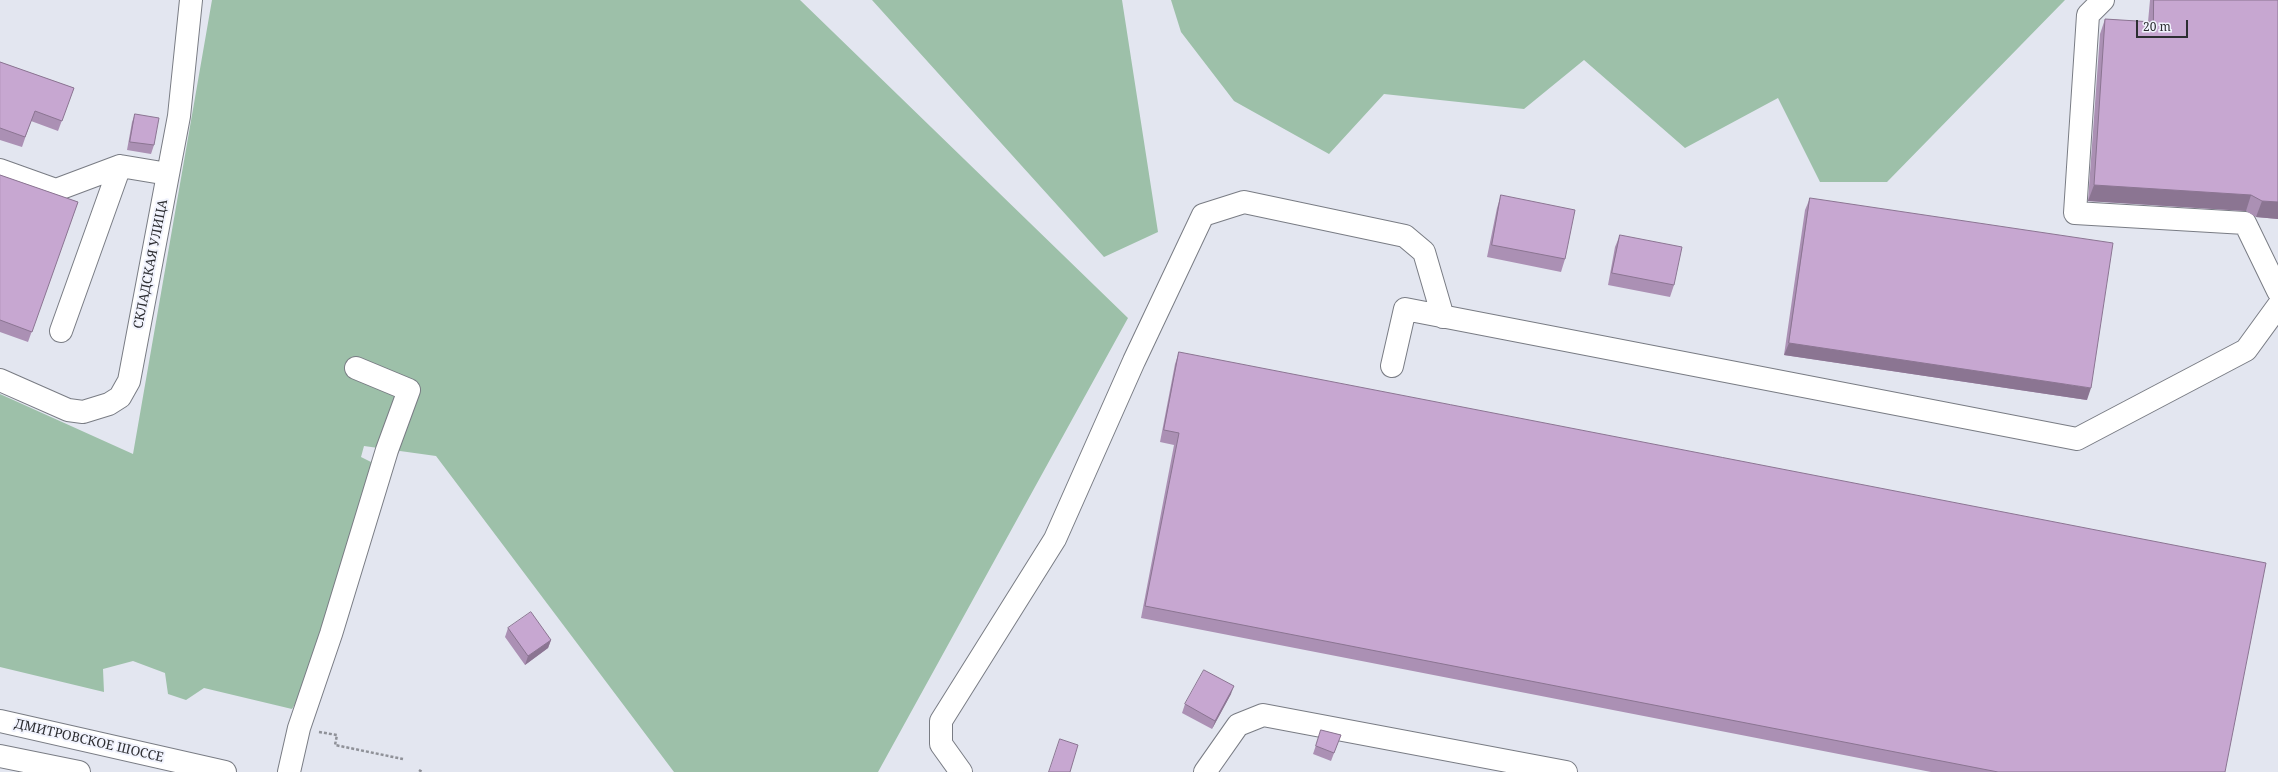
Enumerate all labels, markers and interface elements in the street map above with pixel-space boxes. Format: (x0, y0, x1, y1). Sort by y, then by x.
scale bar (2138, 12, 2190, 38)
text: 20 m (2143, 18, 2171, 35)
street label: СКЛАДСКАЯ УЛИЦА (131, 198, 171, 330)
street label: ДМИТРОВСКОЕ ШОССЕ (13, 716, 165, 766)

